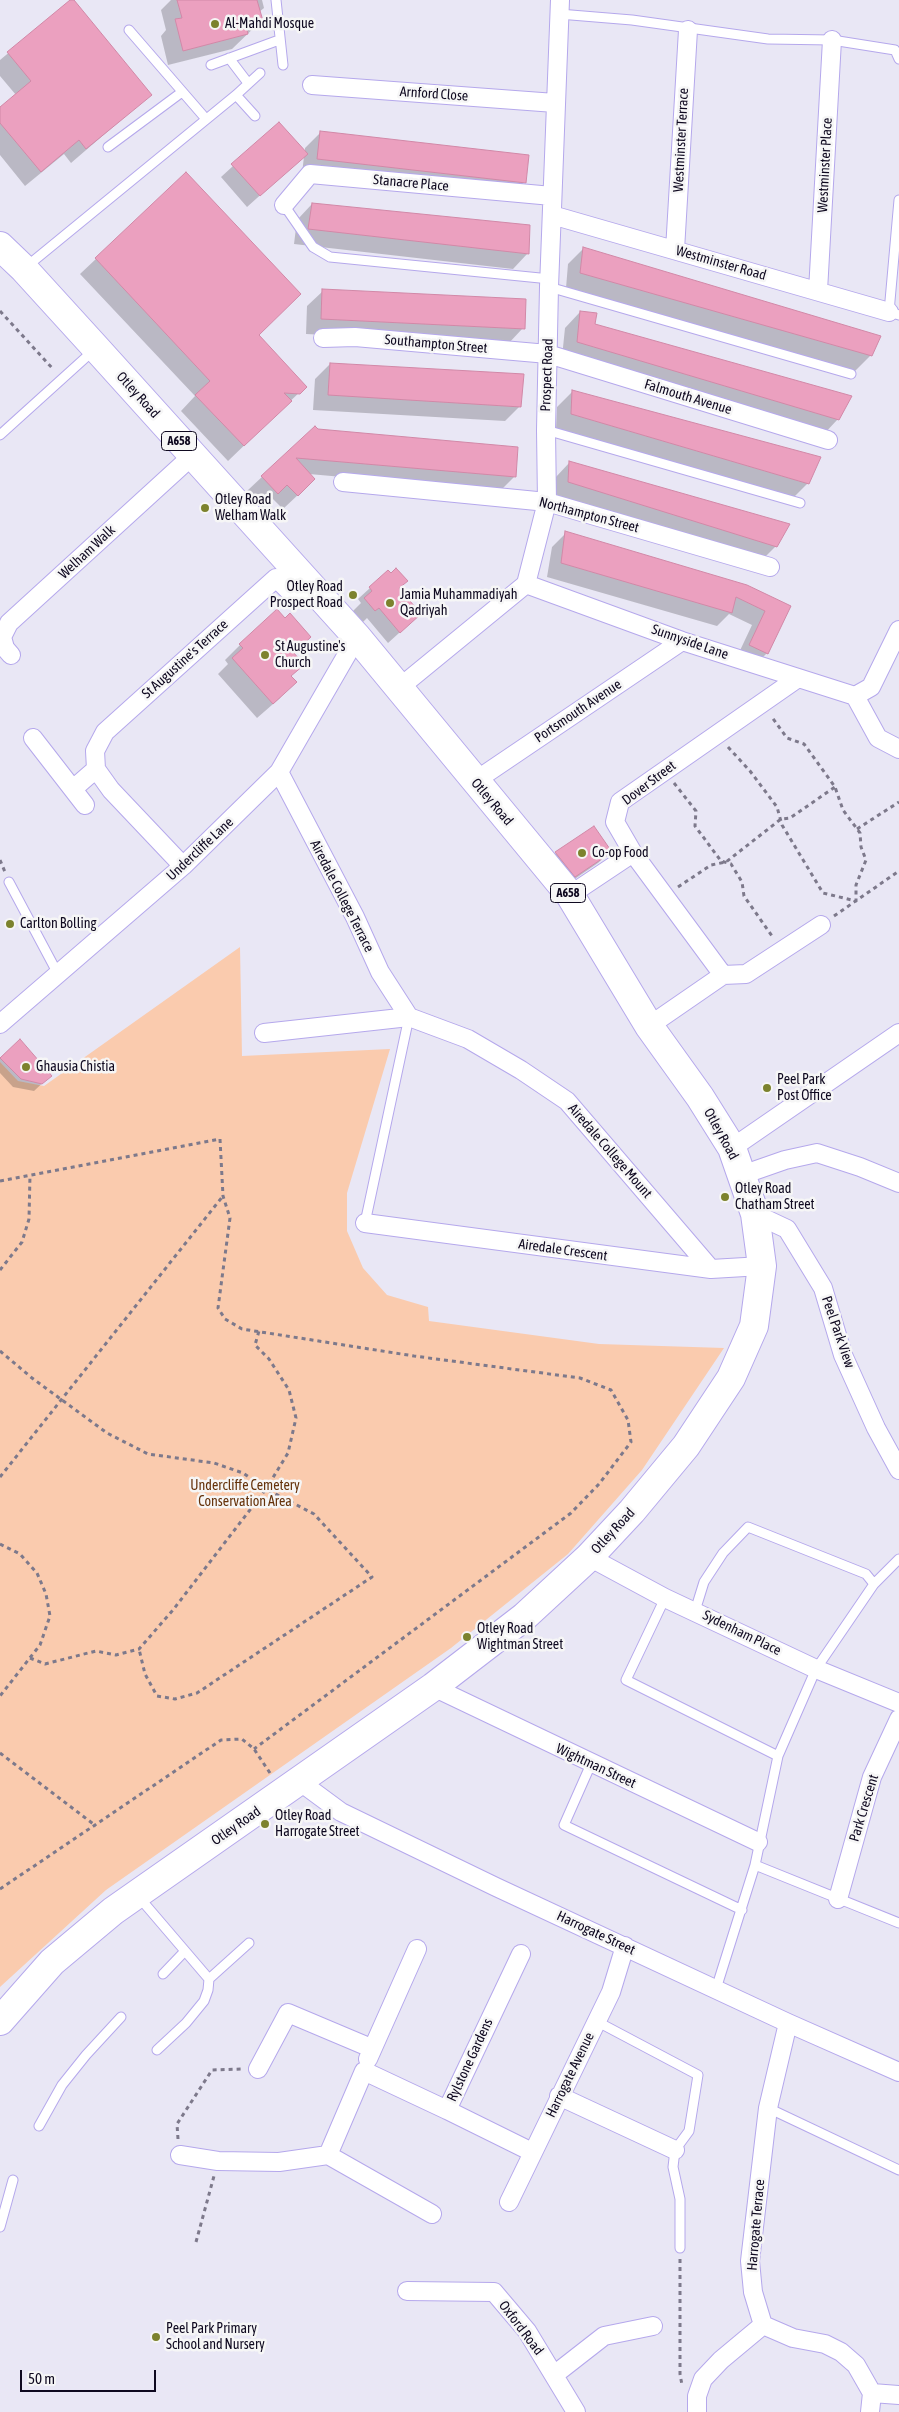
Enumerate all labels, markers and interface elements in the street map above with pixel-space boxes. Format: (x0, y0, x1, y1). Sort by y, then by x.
place label: Al‐Mahdi Mosque (225, 16, 314, 32)
marker: Al‐Mahdi Mosque (209, 18, 221, 30)
street label: Arnford Close (399, 83, 469, 105)
street label: Westminster Terrace (670, 88, 692, 192)
street label: Westminster Place (814, 117, 836, 213)
street label: Stanacre Place (372, 171, 450, 195)
street label: Westminster Road (674, 242, 768, 284)
street label: Southampton Street (384, 331, 488, 357)
street label: Prospect Road (537, 338, 557, 412)
street label: Otley Road (113, 368, 163, 422)
street label: Falmouth Avenue (642, 376, 734, 418)
road number: A658 (162, 432, 196, 451)
place label: Otley Road Welham Walk (215, 492, 286, 524)
street label: Northampton Street (537, 494, 641, 536)
marker: Otley Road Welham Walk (199, 502, 211, 514)
street label: Welham Walk (55, 522, 119, 582)
place label: Otley Road Prospect Road (270, 579, 343, 612)
place label: Jamia Muhammadiyah Qadriyah (400, 587, 518, 620)
marker: Otley Road Prospect Road (347, 589, 359, 601)
marker: Jamia Muhammadiyah Qadriyah (384, 597, 396, 609)
street label: St Augustine's Terrace (139, 616, 231, 702)
street label: Sunnyside Lane (649, 621, 731, 663)
place label: St Augustine's Church (275, 639, 345, 672)
marker: St Augustine's Church (259, 649, 271, 661)
street label: Portsmouth Avenue (531, 676, 625, 746)
street label: Dover Street (619, 757, 679, 809)
street label: Otley Road (467, 775, 517, 829)
street label: Undercliffe Lane (163, 814, 237, 884)
street label: Airedale College Terrace (306, 837, 378, 955)
place label: Co-op Food (592, 845, 649, 861)
marker: Co-op Food (576, 847, 588, 859)
road number: A658 (550, 884, 586, 902)
place label: Carlton Bolling (20, 916, 96, 932)
marker: Carlton Bolling (4, 918, 16, 930)
place label: Ghausia Chistia (36, 1059, 115, 1075)
marker: Ghausia Chistia (20, 1061, 32, 1073)
place label: Peel Park Post Office (777, 1072, 832, 1104)
marker: Peel Park Post Office (761, 1082, 773, 1094)
street label: Airedale College Mount (564, 1100, 656, 1202)
street label: Otley Road (700, 1105, 742, 1163)
place label: Otley Road Chatham Street (735, 1181, 815, 1214)
marker: Otley Road Chatham Street (719, 1191, 731, 1203)
street label: Airedale Crescent (517, 1235, 609, 1265)
street label: Peel Park View (818, 1294, 858, 1370)
park label: Undercliffe Cemetery Conservation Area (190, 1478, 300, 1510)
street label: Otley Road (588, 1505, 638, 1557)
street label: Sydenham Place (700, 1607, 784, 1659)
place label: Otley Road Wightman Street (477, 1621, 563, 1654)
marker: Otley Road Wightman Street (461, 1631, 473, 1643)
street label: Wightman Street (553, 1740, 639, 1792)
street label: Park Crescent (846, 1772, 882, 1844)
street label: Otley Road (208, 1803, 264, 1849)
place label: Otley Road Harrogate Street (275, 1808, 360, 1840)
marker: Otley Road Harrogate Street (259, 1818, 271, 1830)
street label: Harrogate Street (554, 1908, 638, 1958)
street label: Rylstone Gardens (443, 2016, 497, 2104)
street label: Harrogate Avenue (542, 2030, 598, 2120)
street label: Harrogate Terrace (744, 2179, 768, 2271)
street label: Oxford Road (495, 2298, 547, 2358)
place label: Peel Park Primary School and Nursery (166, 2321, 265, 2354)
marker: Peel Park Primary School and Nursery (150, 2331, 162, 2343)
scale bar (22, 2360, 159, 2392)
text: 50 m (28, 2370, 55, 2387)

